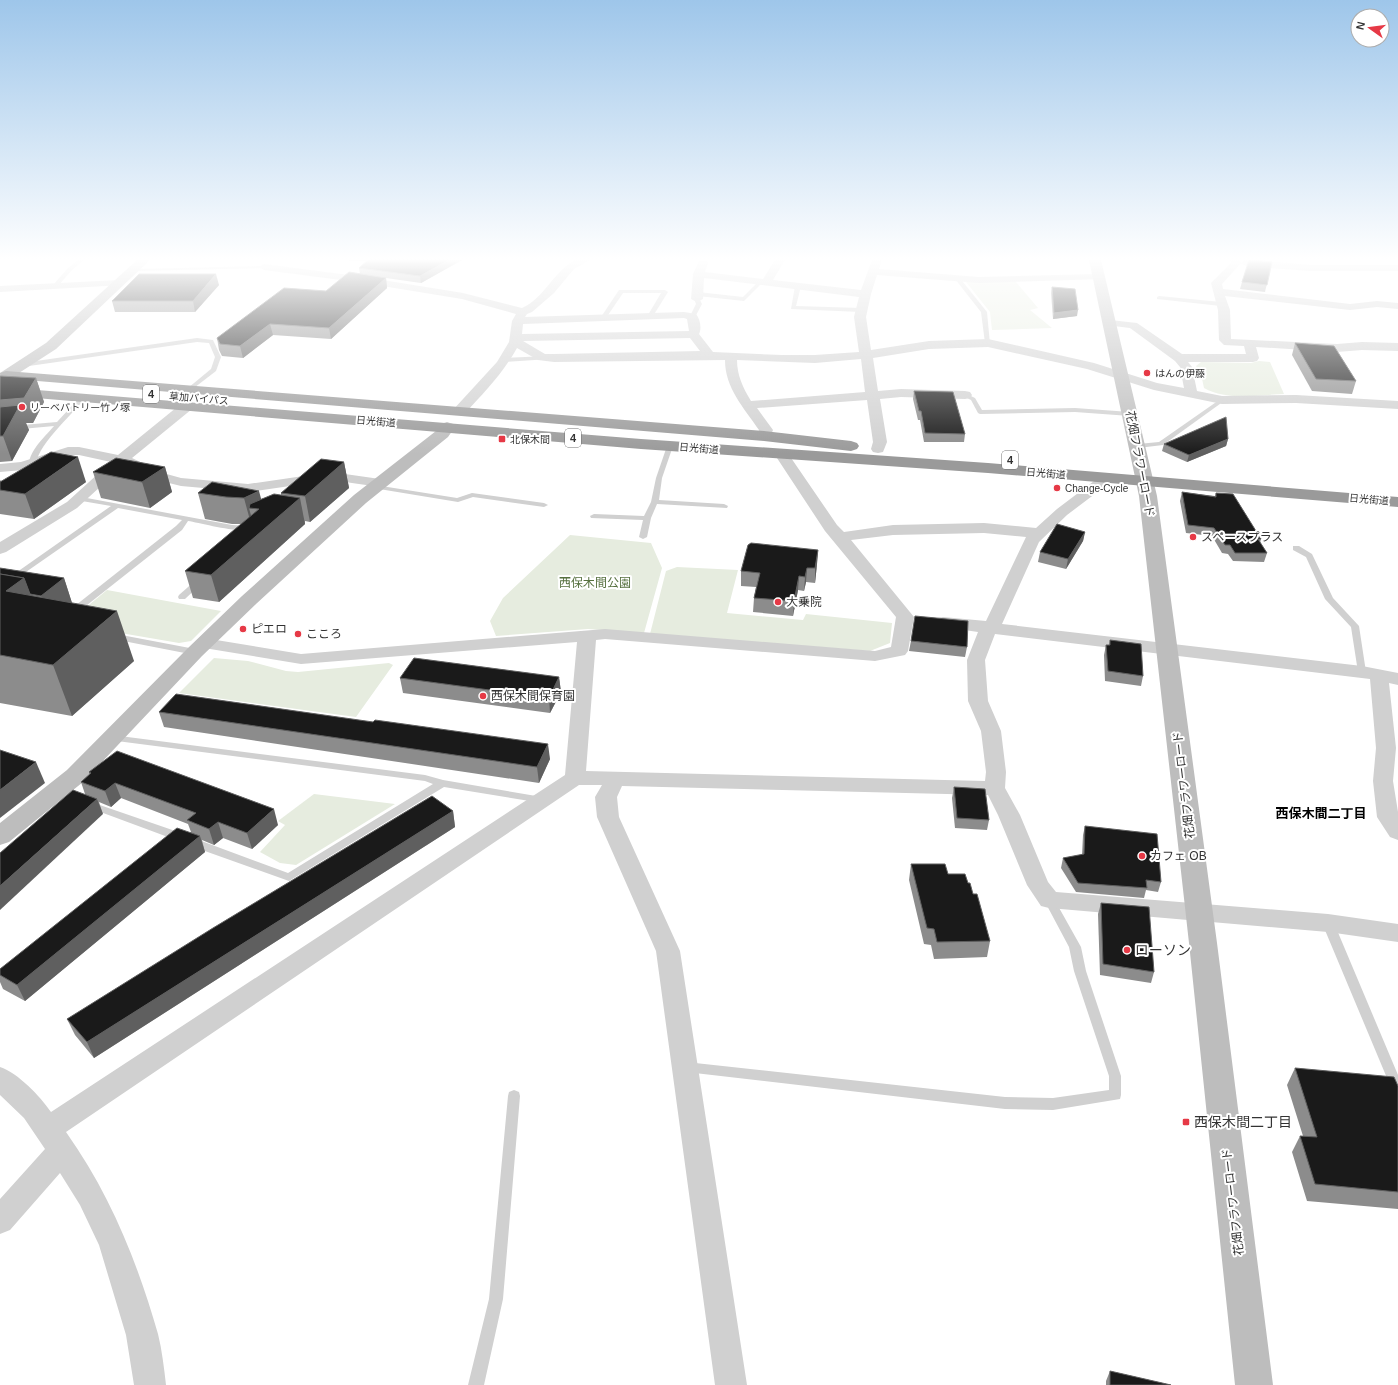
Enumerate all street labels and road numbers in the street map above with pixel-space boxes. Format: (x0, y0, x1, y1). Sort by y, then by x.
road number: 4 (143, 385, 159, 403)
street label: 草加バイパス (169, 390, 229, 407)
street label: 花畑フラワーロード (1123, 410, 1157, 518)
street label: 日光街道 (356, 414, 396, 429)
road number: 4 (565, 429, 581, 447)
street label: 日光街道 (679, 441, 719, 456)
road number: 4 (1002, 451, 1018, 469)
street label: 日光街道 (1026, 466, 1066, 481)
street label: 日光街道 (1349, 492, 1389, 507)
street label: 花畑フラワーロード (1170, 731, 1198, 839)
street label: 花畑フラワーロード (1219, 1148, 1247, 1256)

